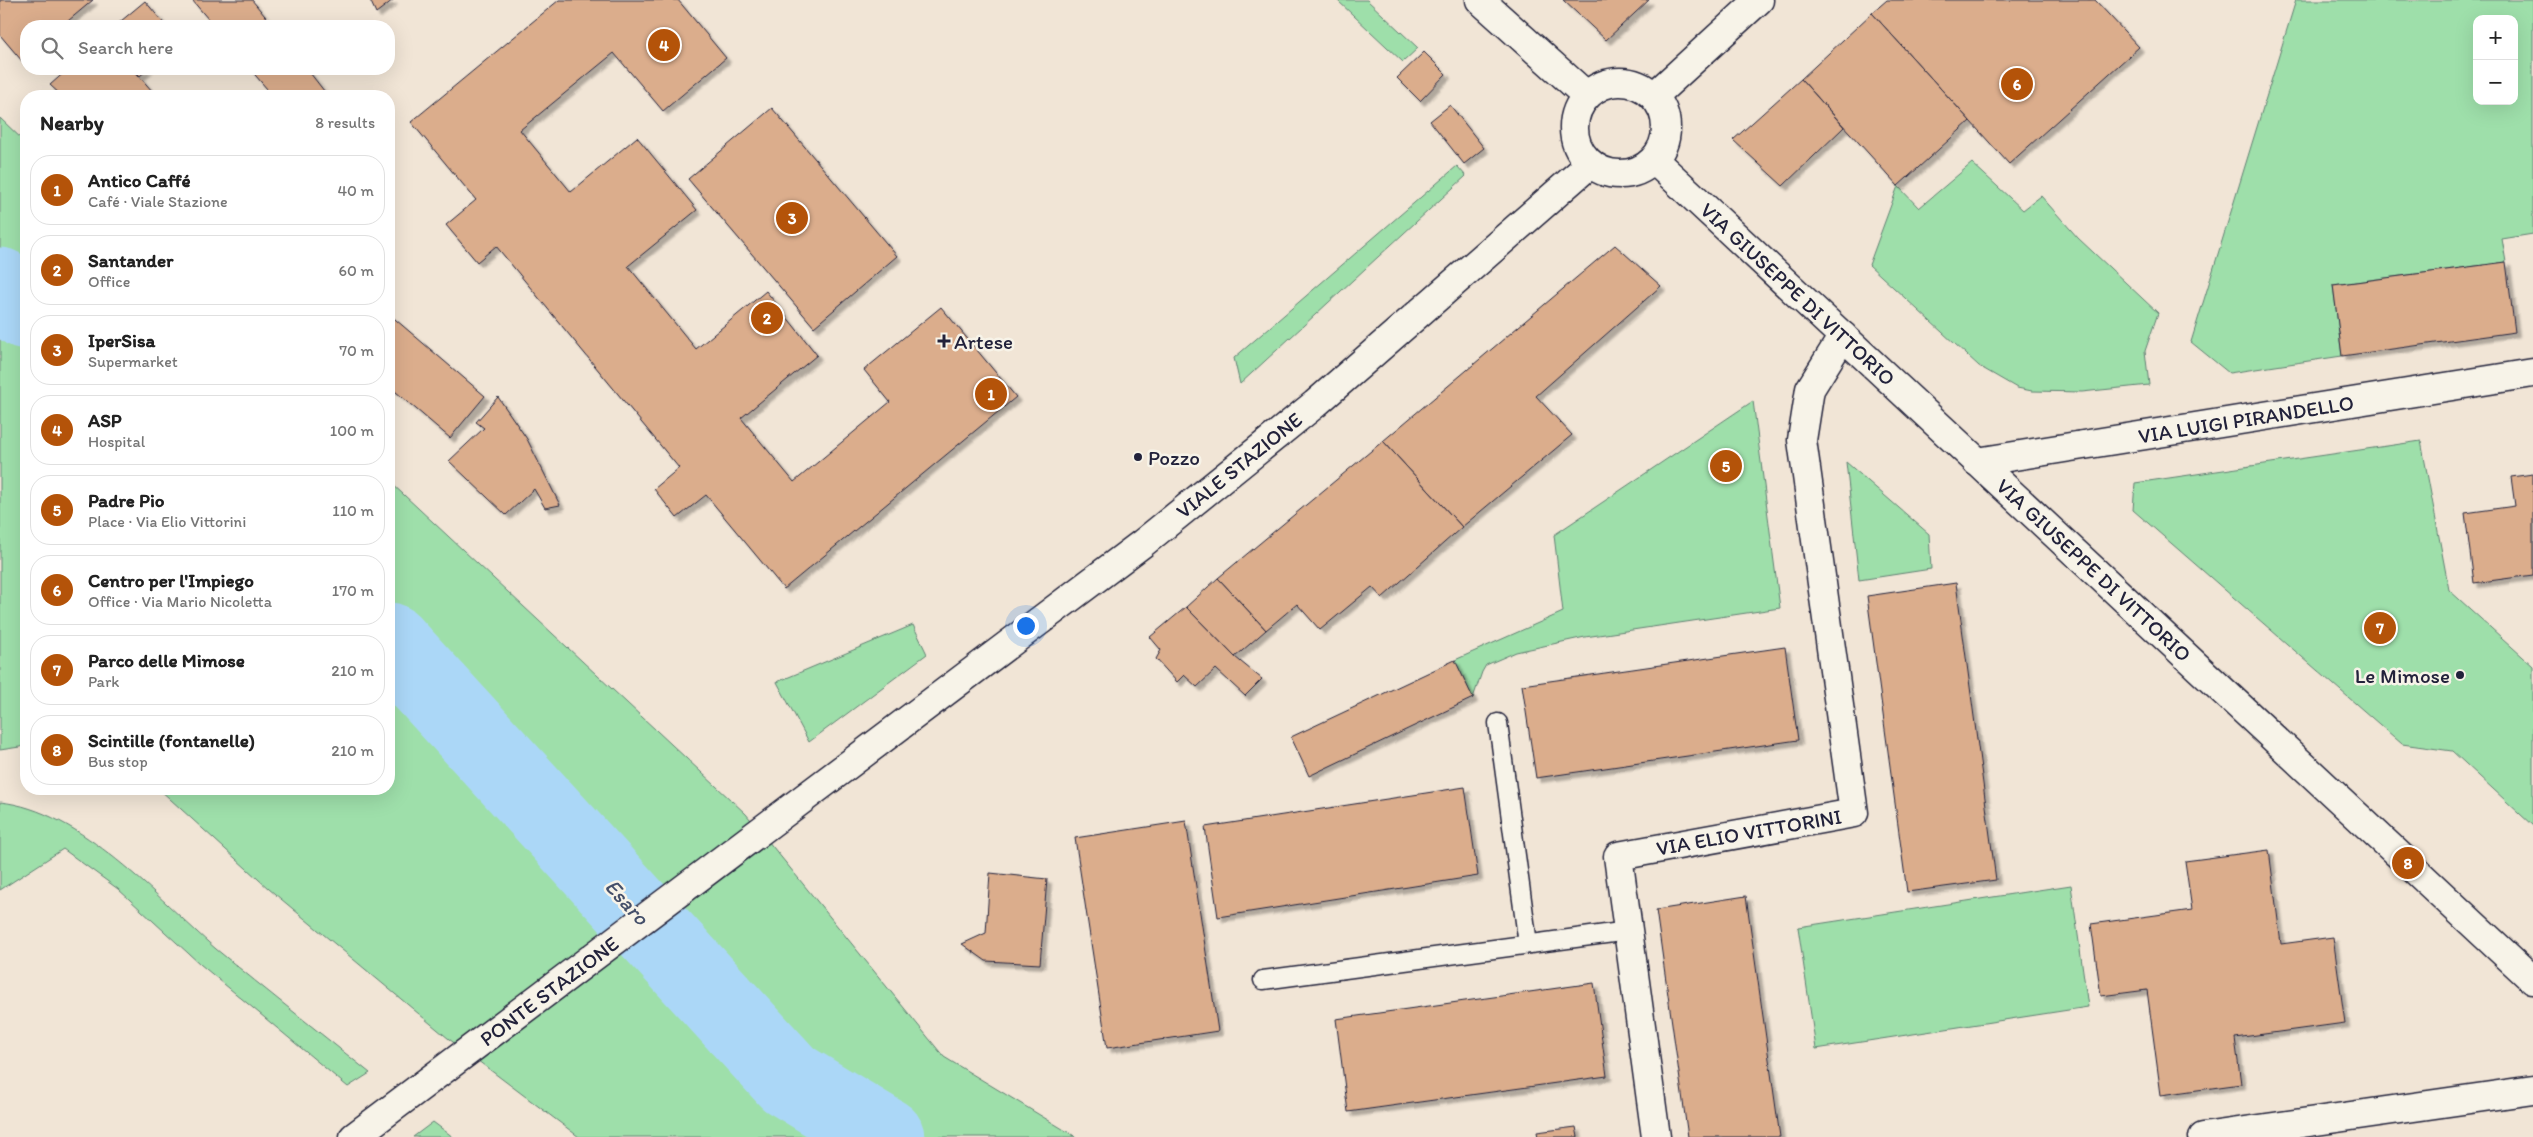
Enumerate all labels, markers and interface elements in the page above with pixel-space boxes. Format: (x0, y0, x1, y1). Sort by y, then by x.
map controls (2473, 15, 2518, 105)
button: + (2473, 15, 2518, 60)
search box (20, 20, 395, 75)
pin: 4 (648, 26, 680, 64)
icon: search (38, 34, 66, 62)
text: Search here (78, 36, 173, 59)
button: − (2473, 60, 2518, 105)
pin: 6 (2001, 65, 2033, 103)
text: Nearby (40, 110, 104, 135)
text: 8 results (315, 113, 375, 132)
text: Antico Caffé (88, 169, 191, 192)
text: 1 (53, 181, 61, 200)
text: 40 m (337, 181, 374, 200)
text: Café · Viale Stazione (88, 192, 228, 211)
street label: VIA GIUSEPPE DI VITTORIO (1695, 197, 1901, 391)
pin: 3 (776, 199, 808, 237)
text: Santander (88, 249, 173, 272)
text: 2 (53, 261, 61, 280)
text: 60 m (339, 261, 374, 280)
text: Office (88, 272, 130, 291)
pin: 2 (751, 299, 783, 337)
text: IperSisa (88, 329, 155, 352)
place label: Artese (954, 329, 1013, 354)
marker: Artese (938, 335, 950, 347)
text: 3 (53, 341, 61, 360)
text: 70 m (339, 341, 374, 360)
text: Supermarket (88, 352, 178, 371)
pin: 1 (975, 375, 1007, 413)
street label: VIA LUIGI PIRANDELLO (2136, 390, 2356, 448)
street label: VIALE STAZIONE (1171, 407, 1307, 523)
text: ASP (88, 409, 122, 432)
text: 4 (52, 421, 62, 440)
text: 100 m (330, 421, 374, 440)
text: Hospital (88, 432, 145, 451)
place label: Pozzo (1148, 445, 1200, 470)
pin: 5 (1710, 447, 1742, 485)
marker: Pozzo (1132, 451, 1144, 463)
street label: VIA GIUSEPPE DI VITTORIO (1991, 473, 2197, 667)
text: Padre Pio (88, 489, 165, 512)
text: 5 (53, 501, 61, 520)
text: 110 m (332, 501, 374, 520)
text: Place · Via Elio Vittorini (88, 512, 246, 531)
text: Centro per l'Impiego (88, 569, 254, 592)
text: 6 (53, 581, 61, 600)
text: 170 m (332, 581, 374, 600)
text: Office · Via Mario Nicoletta (88, 592, 272, 611)
pin: 7 (2364, 609, 2396, 647)
your location (1013, 613, 1039, 639)
text: Parco delle Mimose (88, 649, 245, 672)
text: 7 (53, 661, 61, 680)
text: 210 m (331, 661, 374, 680)
place label: Le Mimose (2355, 663, 2450, 688)
marker: Le Mimose (2454, 669, 2466, 681)
text: Park (88, 672, 119, 691)
text: Scintille (fontanelle) (88, 729, 255, 752)
text: 8 (53, 741, 61, 760)
text: 210 m (331, 741, 374, 760)
text: Bus stop (88, 752, 148, 771)
street label: VIA ELIO VITTORINI (1654, 803, 1844, 861)
pin: 8 (2392, 844, 2424, 882)
water label: Esaro (599, 873, 655, 931)
street label: PONTE STAZIONE (475, 931, 623, 1051)

